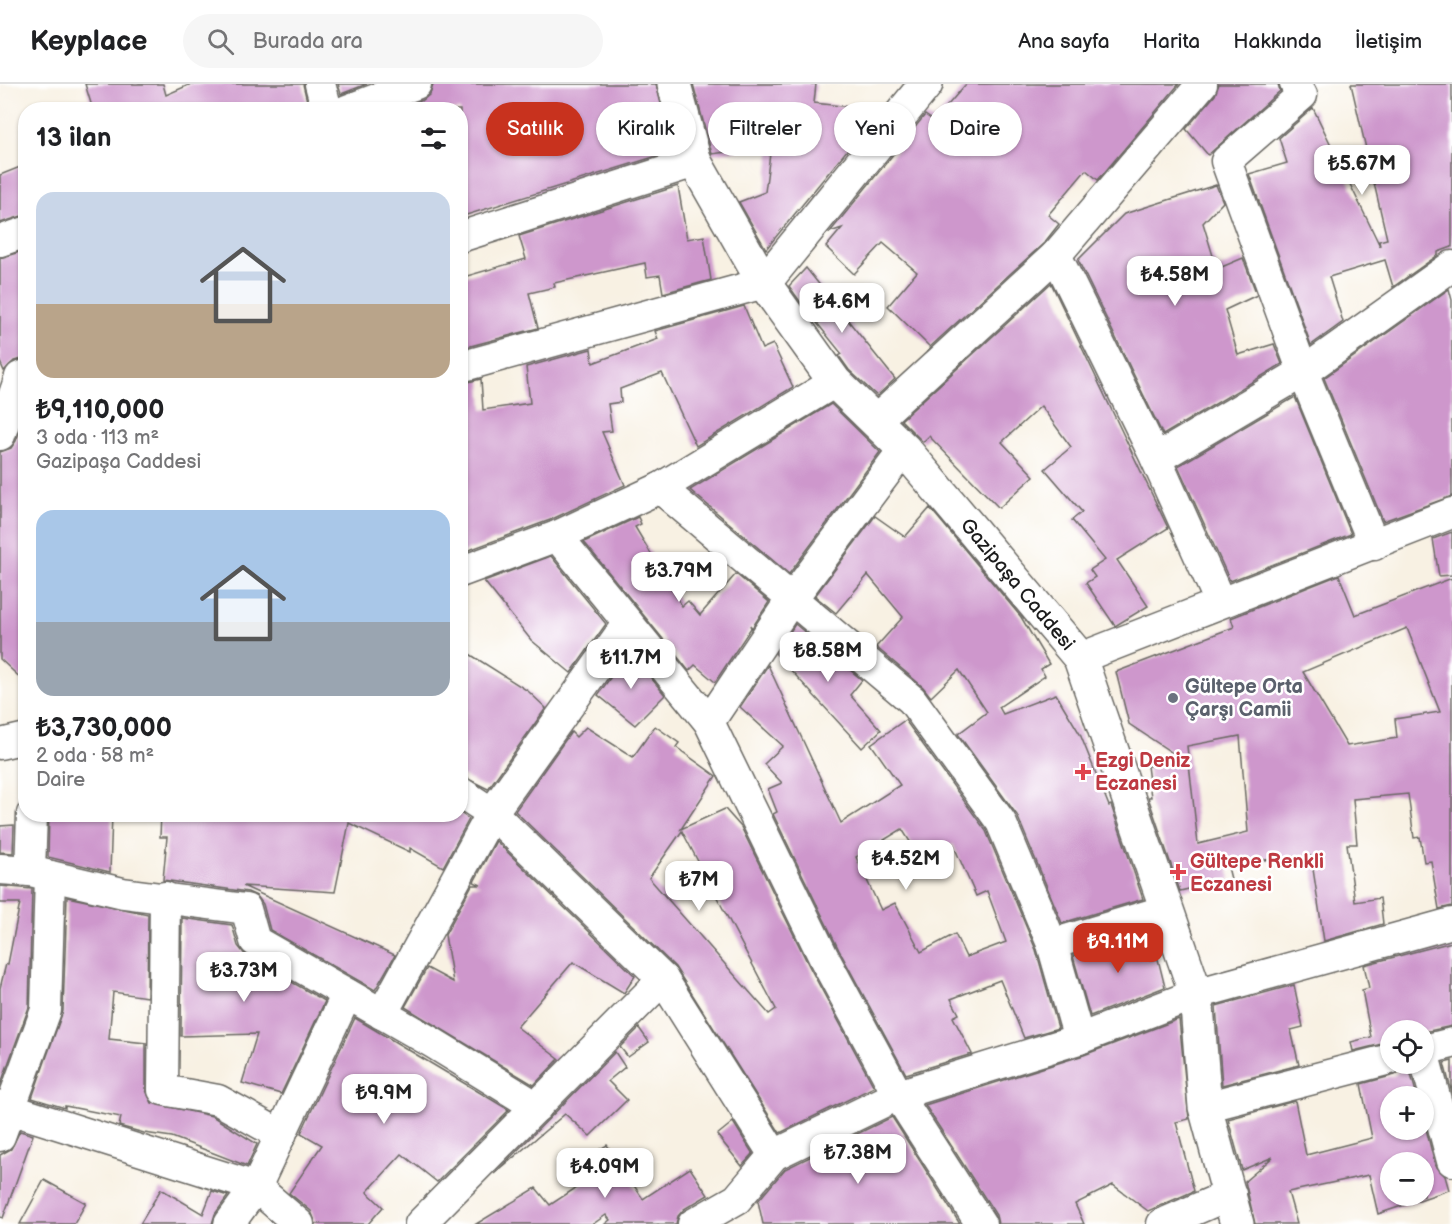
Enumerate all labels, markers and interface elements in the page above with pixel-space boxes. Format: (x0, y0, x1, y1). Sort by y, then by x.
search box (183, 14, 603, 68)
text: Keyplace (30, 25, 147, 58)
icon: search (204, 25, 237, 58)
text: Burada ara (252, 28, 363, 55)
text: Ana sayfa (1018, 29, 1110, 54)
text: Harita (1143, 29, 1200, 54)
text: Hakkında (1233, 29, 1322, 54)
text: İletişim (1355, 29, 1422, 54)
chip: Satılık (486, 102, 584, 156)
chip: Kiralık (596, 102, 696, 156)
chip: Filtreler (708, 102, 822, 156)
chip: Yeni (834, 102, 916, 156)
chip: Daire (928, 102, 1022, 156)
icon: filters (417, 122, 450, 155)
text: 13 ilan (36, 123, 112, 154)
pin: ₺5.67M (1313, 145, 1411, 196)
text: ₺5.67M (1328, 152, 1396, 176)
icon: home (189, 231, 297, 339)
pin: ₺4.58M (1126, 256, 1224, 307)
text: ₺4.58M (1141, 263, 1209, 287)
pin: ₺4.6M (800, 283, 884, 334)
text: ₺4.6M (814, 290, 870, 314)
text: ₺9,110,000 (36, 395, 164, 426)
text: 3 oda · 113 m² (36, 426, 159, 450)
text: Gazipaşa Caddesi (36, 450, 201, 474)
street label: Gazipaşa Caddesi (955, 514, 1079, 656)
icon: home (189, 549, 297, 657)
pin: ₺3.79M (630, 552, 728, 603)
text: ₺3.79M (645, 559, 713, 583)
pin: ₺8.58M (779, 632, 877, 683)
pin: ₺11.7M (582, 639, 680, 690)
text: ₺8.58M (794, 639, 862, 663)
text: ₺11.7M (601, 646, 661, 670)
place label: Gültepe Orta Çarşı Camii (1185, 675, 1303, 722)
marker: Gültepe Orta Çarşı Camii (1166, 691, 1180, 705)
text: ₺3,730,000 (36, 713, 172, 744)
text: 2 oda · 58 m² (36, 744, 154, 768)
place label: Ezgi Deniz Eczanesi (1095, 749, 1191, 796)
marker: Ezgi Deniz Eczanesi (1076, 765, 1090, 779)
text: Daire (36, 768, 85, 792)
pin: ₺4.52M (857, 840, 955, 891)
text: ₺4.52M (872, 847, 940, 871)
place label: Gültepe Renkli Eczanesi (1190, 850, 1324, 897)
pin: ₺7M (670, 861, 728, 912)
marker: Gültepe Renkli Eczanesi (1171, 865, 1185, 879)
text: ₺7M (679, 868, 719, 892)
pin: ₺9.11M (1069, 923, 1167, 974)
text: ₺9.11M (1087, 930, 1149, 954)
pin: ₺3.73M (195, 952, 293, 1003)
text: ₺3.73M (210, 959, 278, 983)
map controls (1380, 1020, 1434, 1206)
button: locate (1380, 1020, 1434, 1074)
pin: ₺9.9M (342, 1074, 426, 1125)
text: ₺9.9M (356, 1081, 412, 1105)
button: + (1380, 1086, 1434, 1140)
pin: ₺7.38M (809, 1134, 907, 1185)
text: ₺7.38M (824, 1141, 892, 1165)
pin: ₺4.09M (556, 1148, 654, 1199)
button: − (1380, 1152, 1434, 1206)
text: ₺4.09M (570, 1155, 640, 1179)

